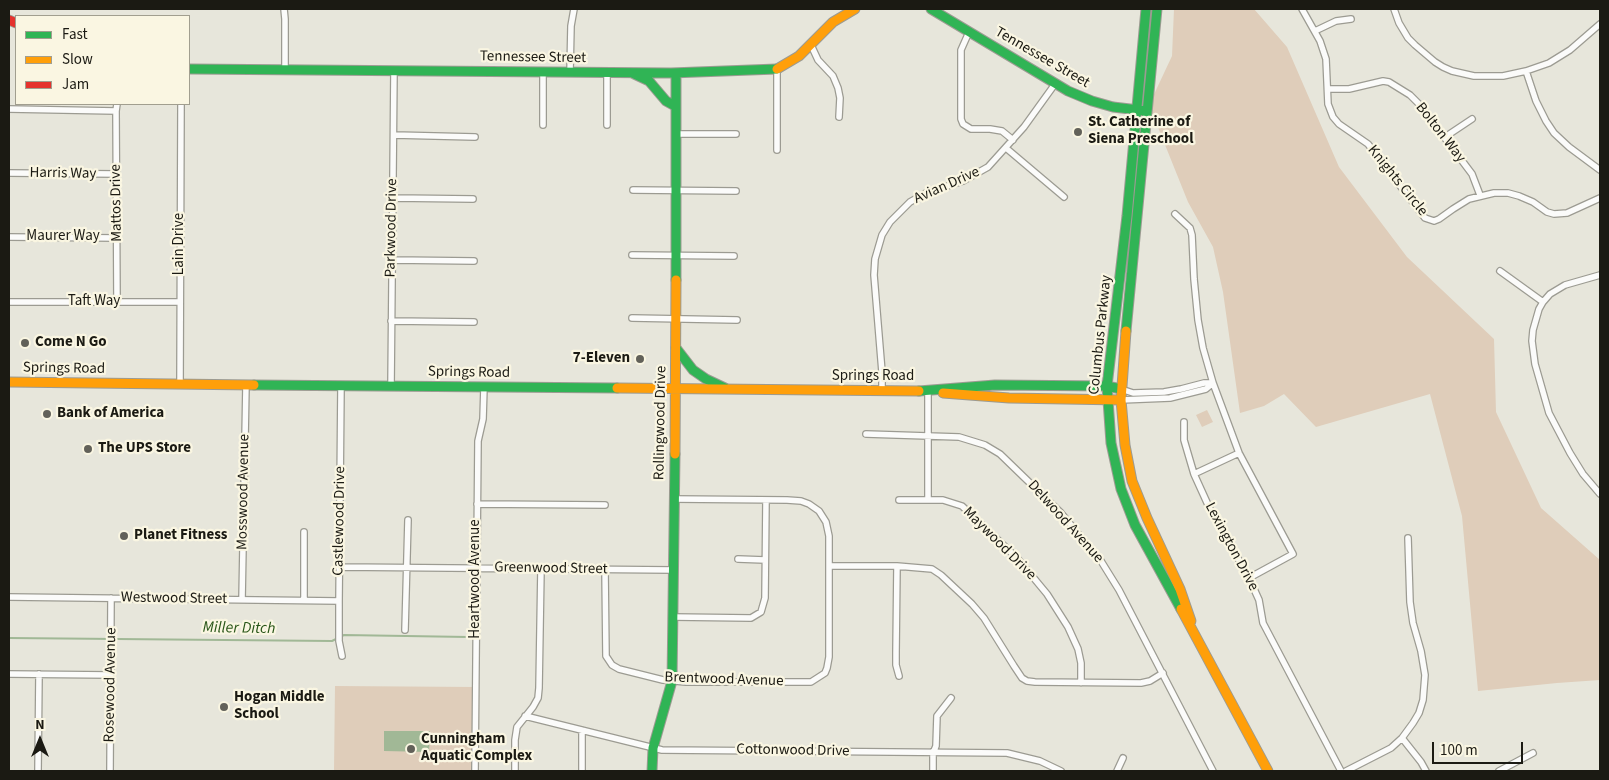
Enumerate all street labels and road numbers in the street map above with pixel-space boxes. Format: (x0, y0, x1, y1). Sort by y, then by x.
street label: Tennessee Street (991, 24, 1093, 92)
street label: Tennessee Street (480, 48, 586, 68)
street label: Bolton Way (1411, 99, 1469, 167)
street label: Knights Circle (1363, 142, 1431, 220)
street label: Harris Way (29, 164, 97, 184)
street label: Mattos Drive (107, 164, 127, 242)
street label: Avian Drive (911, 164, 983, 208)
street label: Parkwood Drive (382, 178, 402, 278)
street label: Lain Drive (171, 213, 189, 275)
street label: Maurer Way (26, 228, 100, 246)
street label: Columbus Parkway (1086, 274, 1116, 396)
street label: Taft Way (68, 293, 120, 311)
street label: Springs Road (23, 359, 105, 379)
street label: Springs Road (428, 363, 510, 383)
street label: Rollingwood Drive (651, 366, 671, 480)
street label: Springs Road (832, 368, 914, 386)
street label: Mosswood Avenue (234, 434, 254, 550)
street label: Castlewood Drive (330, 466, 350, 576)
street label: Delwood Avenue (1023, 477, 1107, 567)
street label: Lexington Drive (1200, 500, 1262, 594)
street label: Maywood Drive (959, 504, 1039, 584)
street label: Heartwood Avenue (467, 519, 485, 639)
street label: Greenwood Street (494, 559, 608, 579)
street label: Westwood Street (121, 589, 227, 609)
street label: Rosewood Avenue (101, 627, 121, 743)
street label: Brentwood Avenue (664, 669, 784, 691)
street label: Cottonwood Drive (736, 741, 850, 761)

